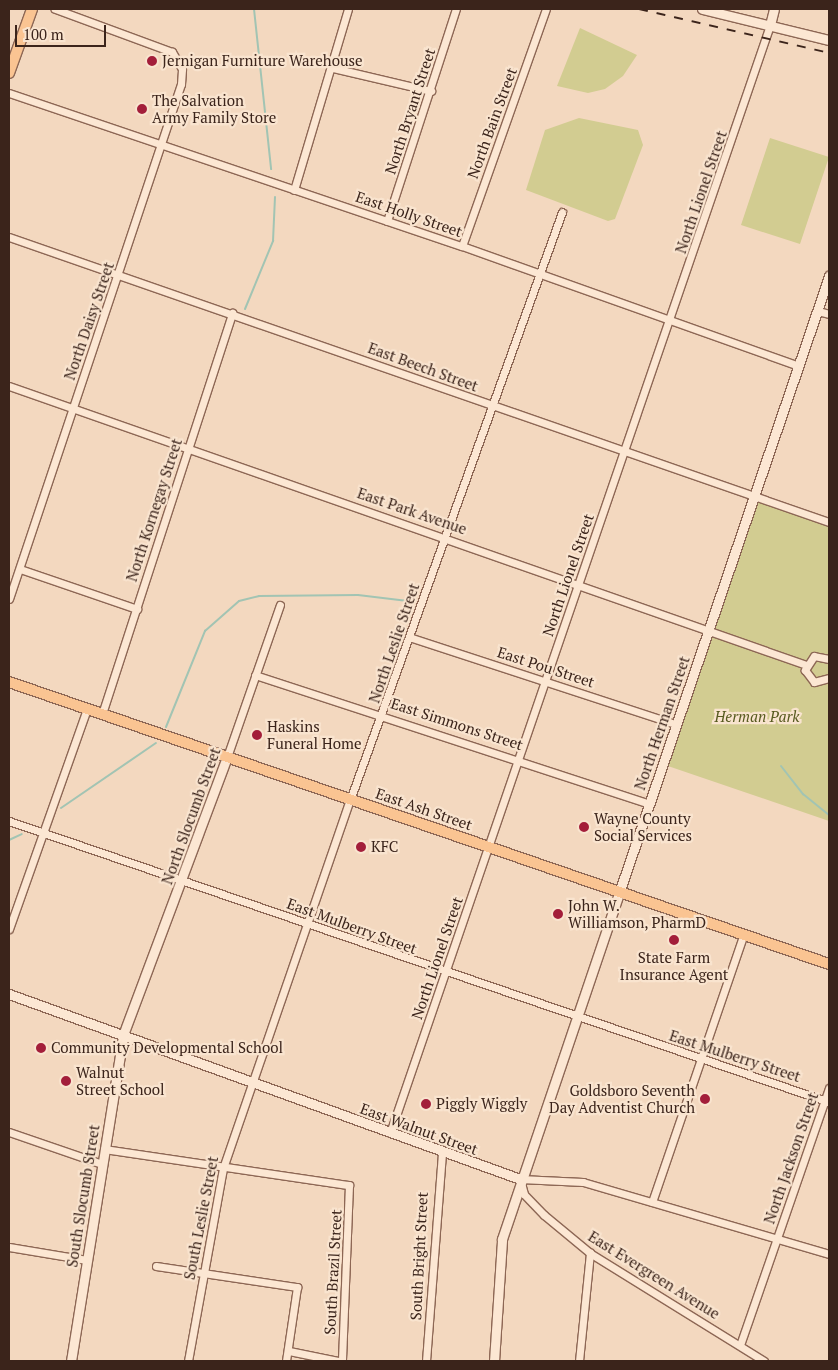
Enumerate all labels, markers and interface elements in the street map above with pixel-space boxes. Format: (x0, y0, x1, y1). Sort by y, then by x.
scale bar (18, 15, 109, 47)
text: 100 m (23, 24, 64, 44)
street label: North Bryant Street (381, 46, 439, 176)
place label: Jernigan Furniture Warehouse (162, 52, 363, 70)
marker: Jernigan Furniture Warehouse (146, 55, 158, 67)
street label: North Bain Street (464, 65, 520, 181)
place label: The Salvation Army Family Store (152, 91, 276, 126)
marker: The Salvation Army Family Store (136, 103, 148, 115)
street label: North Lionel Street (672, 128, 730, 256)
street label: East Holly Street (353, 187, 465, 241)
street label: North Daisy Street (60, 260, 118, 382)
street label: East Beech Street (366, 339, 480, 395)
street label: North Kornegay Street (122, 436, 186, 584)
street label: East Park Avenue (355, 484, 469, 538)
street label: North Lionel Street (539, 511, 597, 639)
street label: North Leslie Street (365, 581, 423, 705)
street label: East Pou Street (495, 643, 597, 691)
street label: North Herman Street (631, 654, 693, 792)
street label: East Simmons Street (389, 694, 525, 754)
park label: Herman Park (715, 708, 799, 726)
place label: Haskins Funeral Home (267, 717, 361, 752)
marker: Haskins Funeral Home (251, 729, 263, 741)
street label: North Slocumb Street (158, 745, 224, 887)
street label: East Ash Street (373, 784, 475, 834)
place label: Wayne County Social Services (594, 809, 692, 844)
marker: Wayne County Social Services (578, 821, 590, 833)
place label: KFC (371, 838, 399, 856)
marker: KFC (355, 841, 367, 853)
street label: East Mulberry Street (285, 894, 419, 958)
street label: North Lionel Street (408, 894, 466, 1022)
place label: John W. Williamson, PharmD (568, 896, 707, 931)
marker: John W. Williamson, PharmD (552, 908, 564, 920)
marker: State Farm Insurance Agent (668, 934, 680, 946)
place label: State Farm Insurance Agent (619, 948, 729, 983)
street label: East Mulberry Street (667, 1026, 803, 1086)
place label: Community Developmental School (51, 1039, 283, 1057)
marker: Community Developmental School (35, 1042, 47, 1054)
place label: Walnut Street School (76, 1063, 165, 1098)
marker: Walnut Street School (60, 1075, 72, 1087)
place label: Goldsboro Seventh Day Adventist Church (549, 1081, 695, 1116)
street label: North Jackson Street (760, 1090, 822, 1226)
marker: Goldsboro Seventh Day Adventist Church (699, 1093, 711, 1105)
place label: Piggly Wiggly (436, 1095, 527, 1113)
marker: Piggly Wiggly (420, 1098, 432, 1110)
street label: East Walnut Street (358, 1099, 480, 1159)
street label: South Slocumb Street (63, 1123, 103, 1269)
street label: South Leslie Street (180, 1155, 222, 1281)
street label: South Bright Street (407, 1191, 431, 1321)
street label: South Brazil Street (321, 1209, 345, 1335)
street label: East Evergreen Avenue (585, 1227, 723, 1323)

